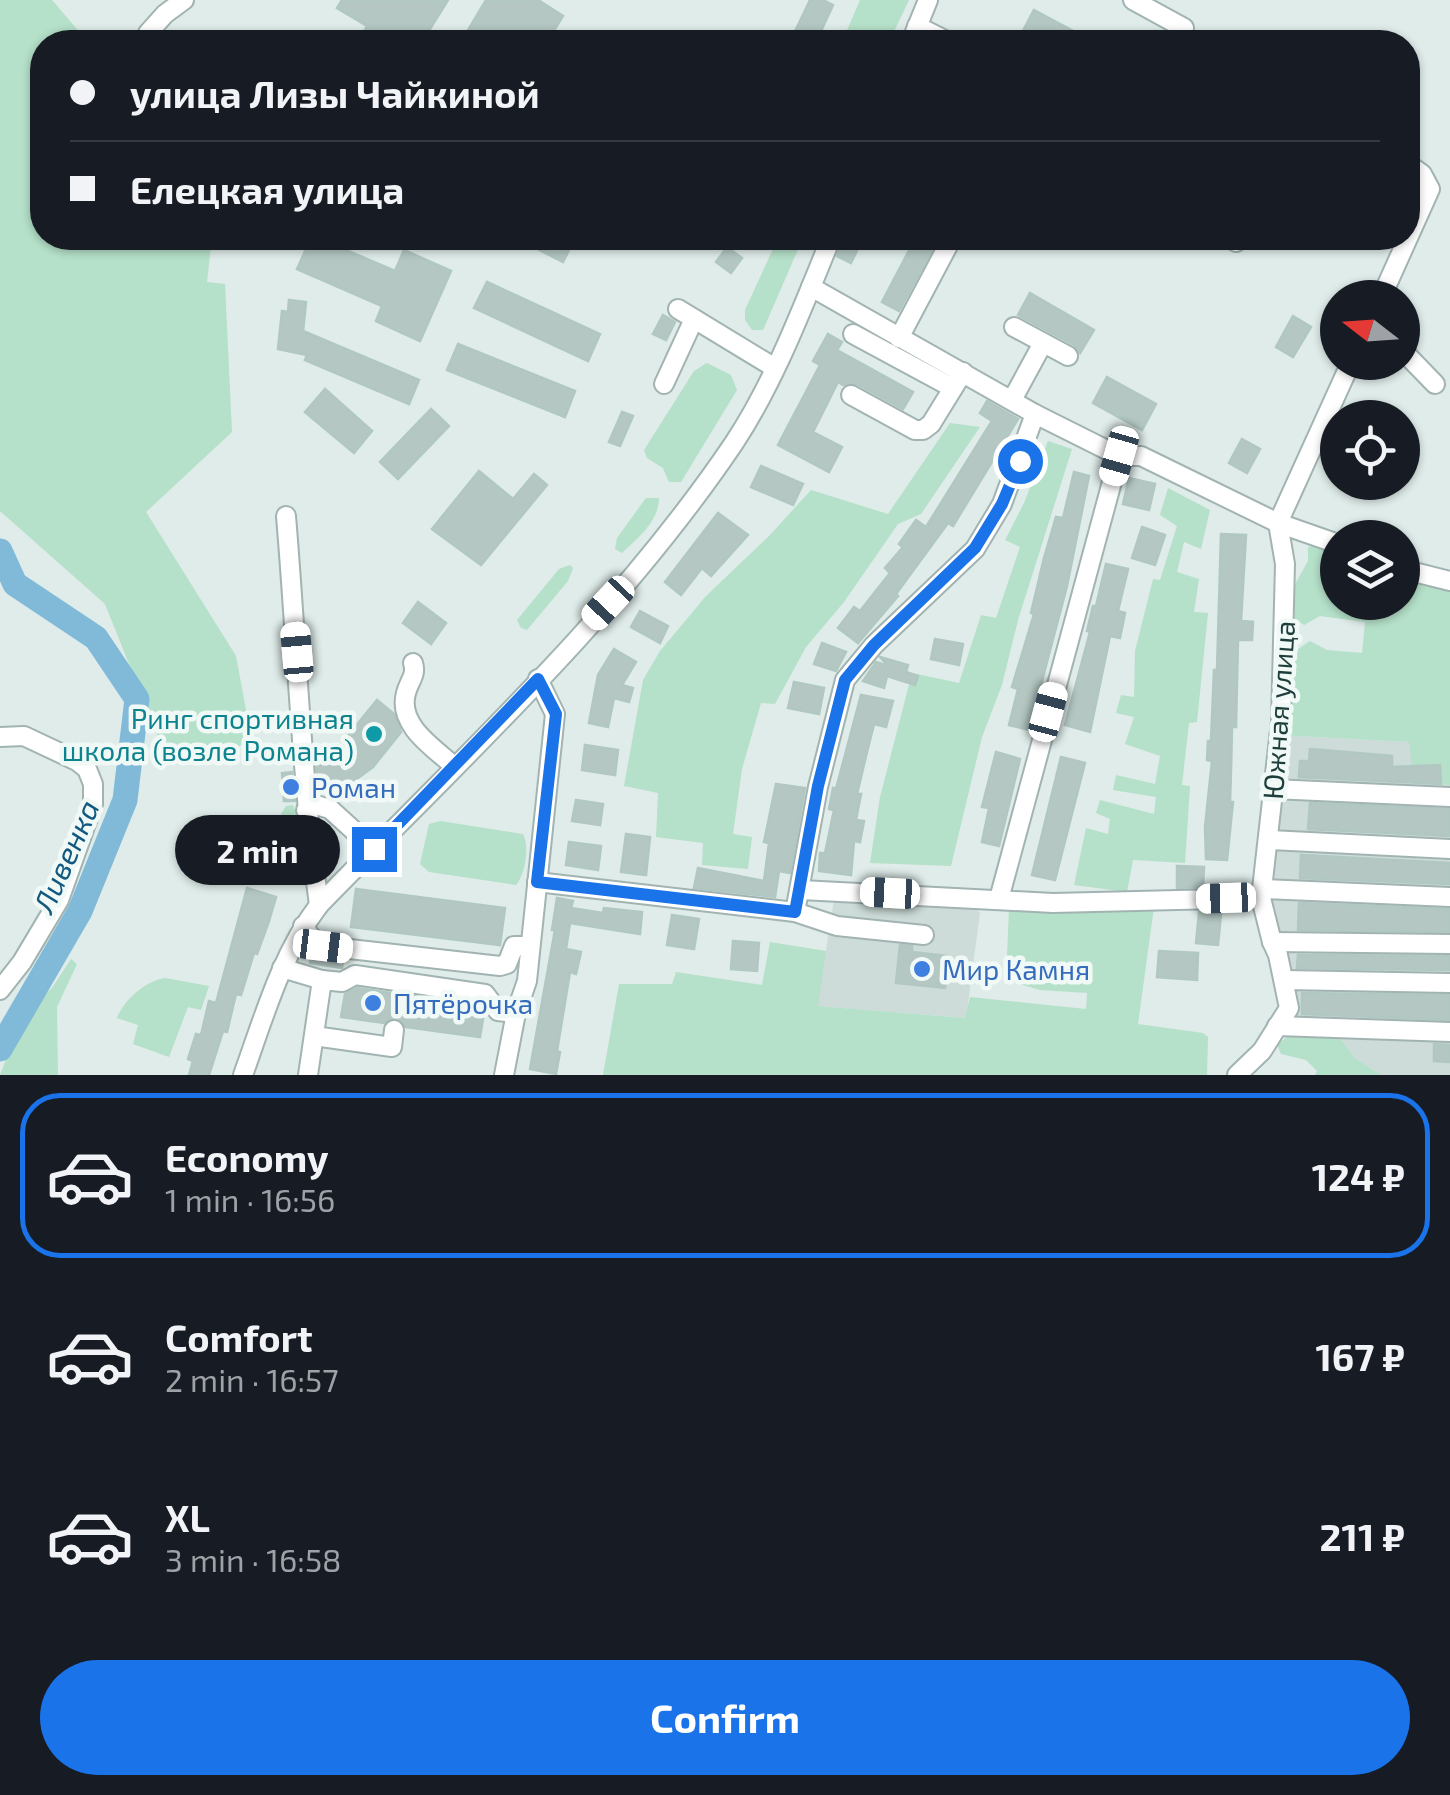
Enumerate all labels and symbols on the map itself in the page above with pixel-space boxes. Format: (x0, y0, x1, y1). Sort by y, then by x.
north arrow (1320, 280, 1420, 380)
car (1096, 423, 1142, 489)
route start (998, 439, 1043, 484)
car (577, 571, 639, 635)
street label: Южная улица (1255, 619, 1301, 801)
car (279, 621, 315, 683)
car (1026, 679, 1070, 745)
place label: Ринг спортивная школа (возле Романа) (62, 701, 354, 767)
marker: Ринг спортивная школа (возле Романа) (363, 723, 385, 745)
place label: Роман (311, 770, 396, 804)
marker: Роман (280, 776, 302, 798)
water label: Ливенка (24, 794, 106, 919)
callout: 2 min (174, 814, 339, 884)
route end (352, 827, 397, 872)
car (859, 876, 921, 910)
car (1195, 882, 1257, 914)
car (291, 927, 355, 965)
place label: Мир Камня (942, 952, 1090, 986)
marker: Мир Камня (911, 958, 933, 980)
place label: Пятёрочка (393, 986, 533, 1020)
marker: Пятёрочка (362, 992, 384, 1014)

